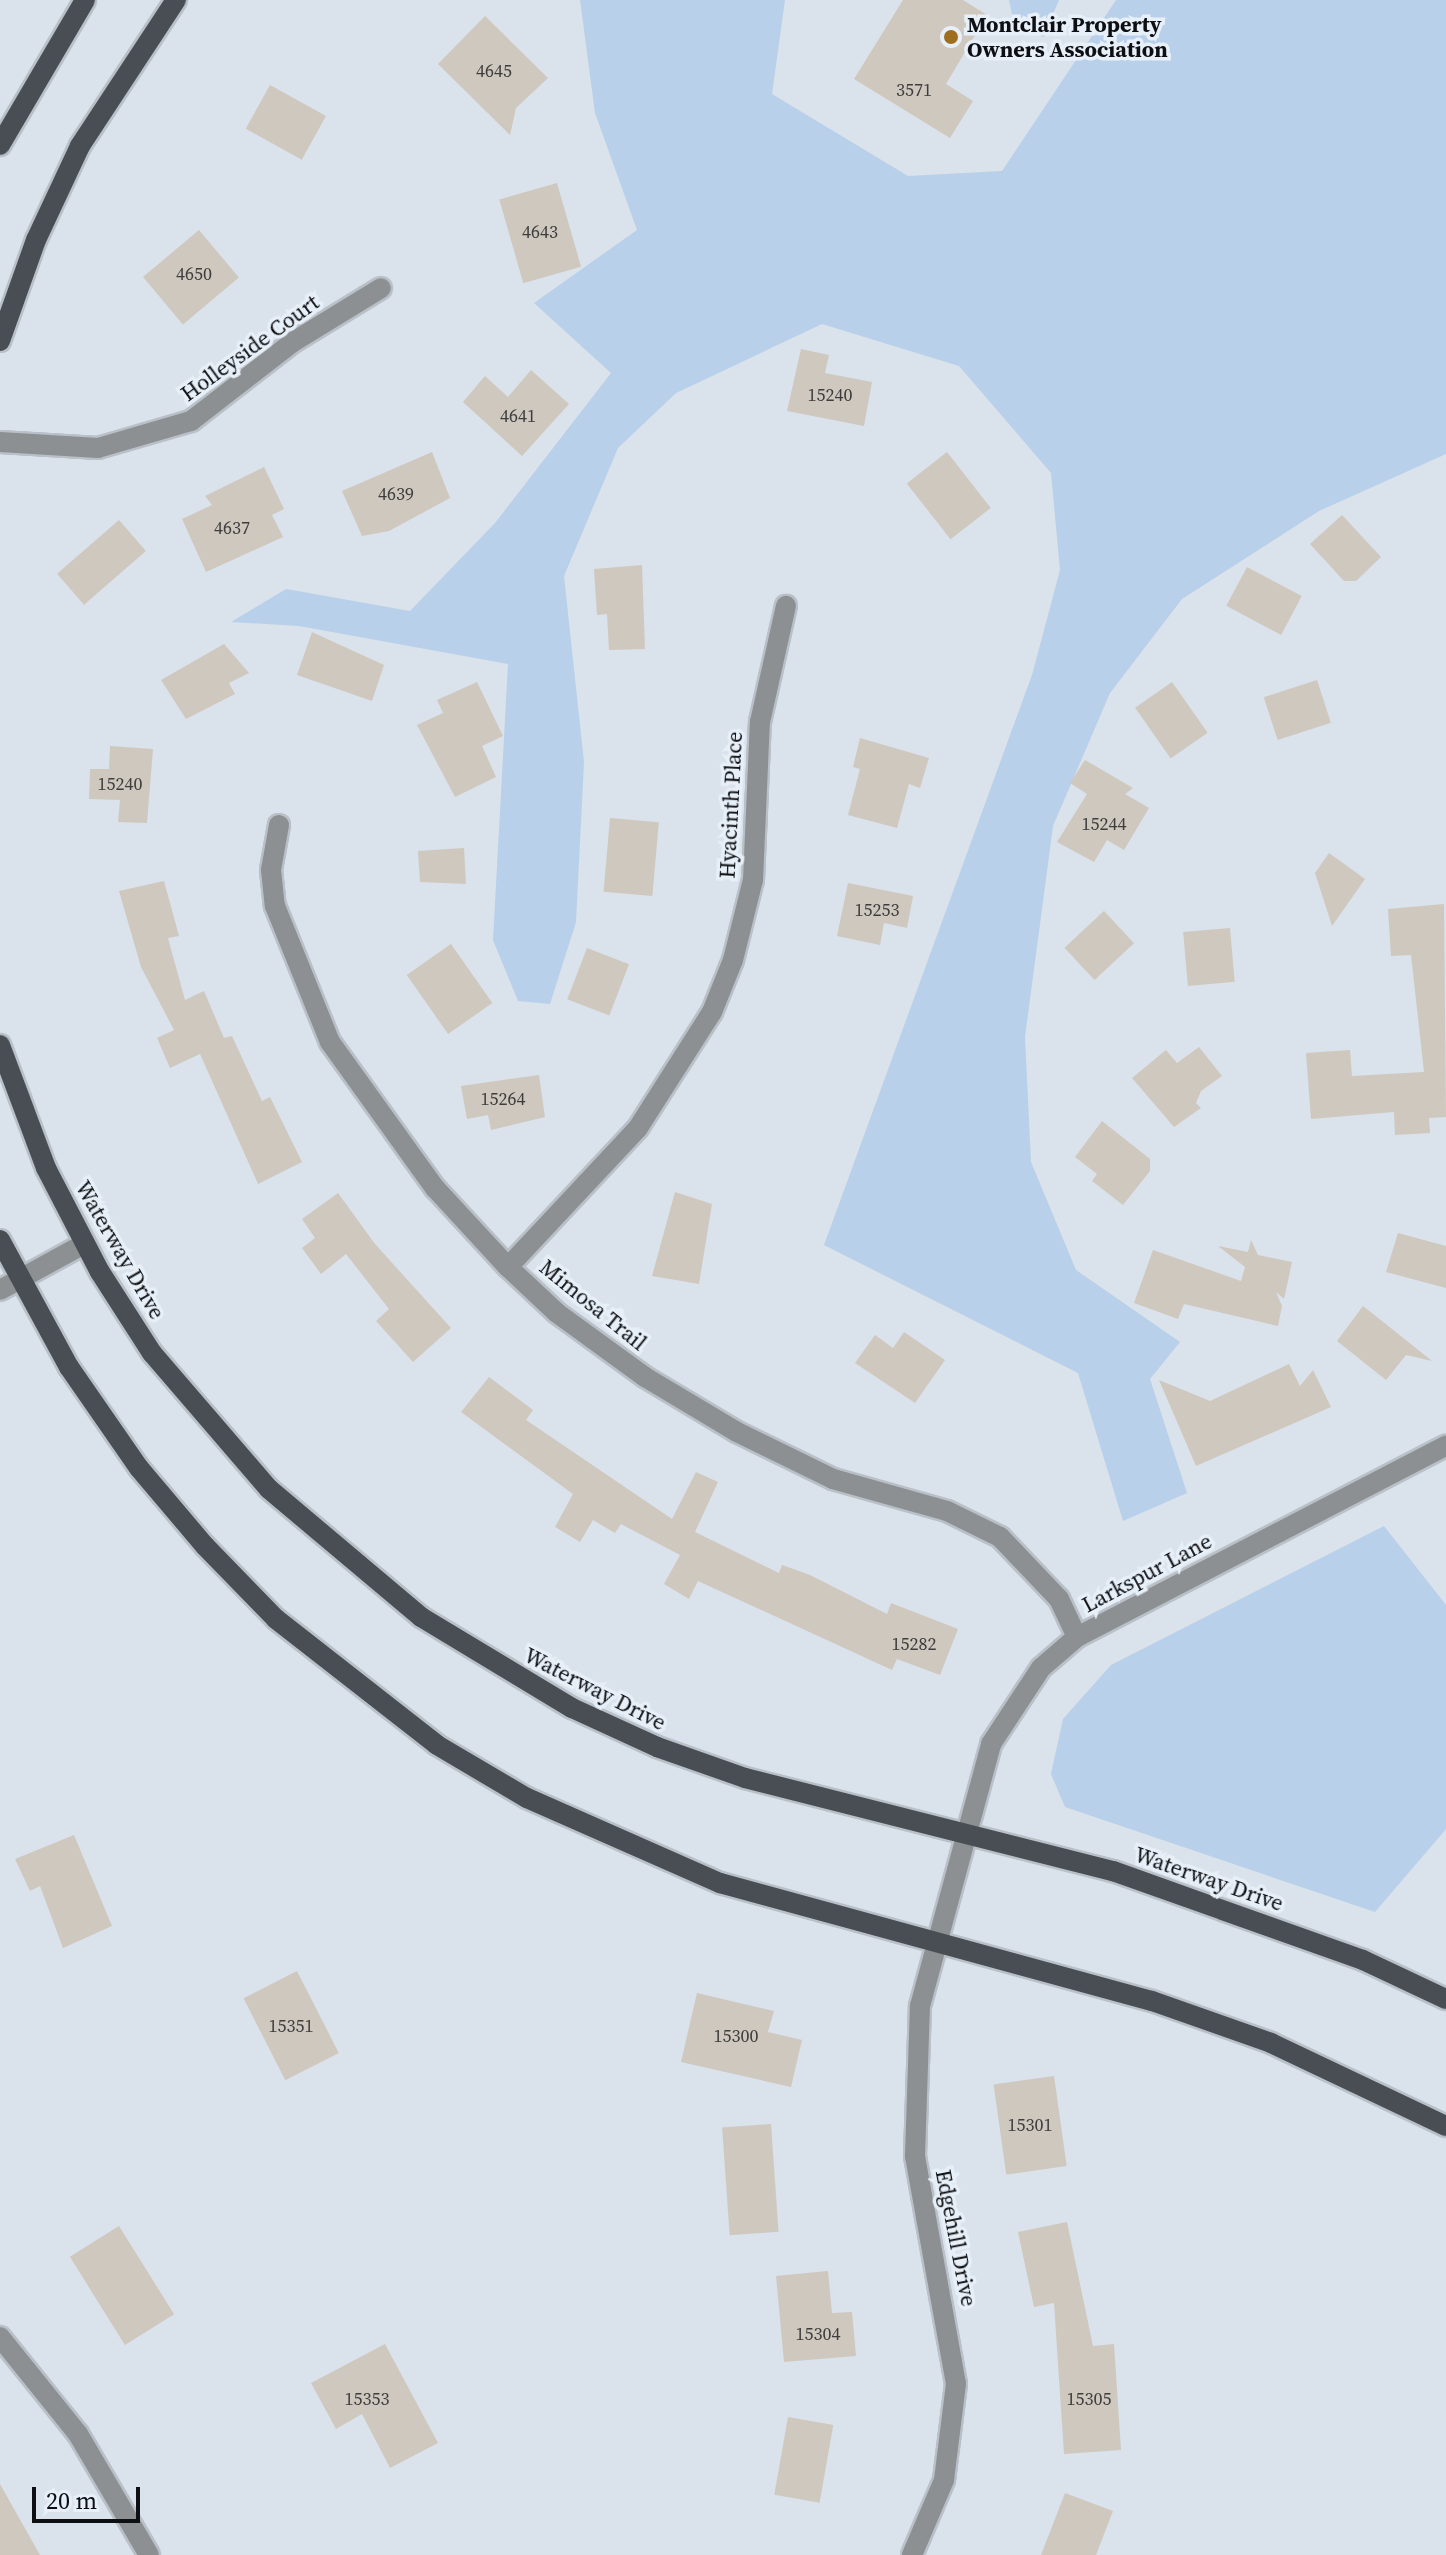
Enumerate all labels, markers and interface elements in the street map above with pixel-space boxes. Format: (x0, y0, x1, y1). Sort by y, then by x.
place label: Montclair Property Owners Association (967, 11, 1168, 62)
marker: Montclair Property Owners Association (942, 28, 960, 46)
house number: 4645 (476, 60, 512, 82)
house number: 3571 (896, 79, 932, 101)
house number: 4643 (522, 221, 558, 243)
house number: 4650 (176, 263, 212, 285)
street label: Holleyside Court (176, 289, 324, 407)
house number: 15240 (808, 384, 852, 406)
house number: 4641 (500, 405, 536, 427)
house number: 4639 (378, 483, 414, 505)
house number: 4637 (214, 517, 250, 539)
street label: Hyacinth Place (714, 731, 748, 879)
house number: 15240 (98, 773, 142, 795)
house number: 15244 (1082, 813, 1126, 835)
house number: 15253 (855, 899, 899, 921)
house number: 15264 (481, 1088, 525, 1110)
street label: Waterway Drive (70, 1176, 170, 1324)
street label: Mimosa Trail (534, 1254, 652, 1356)
street label: Larkspur Lane (1078, 1528, 1216, 1618)
house number: 15282 (892, 1633, 936, 1655)
street label: Waterway Drive (520, 1642, 670, 1736)
street label: Waterway Drive (1131, 1841, 1287, 1917)
house number: 15351 (269, 2015, 313, 2037)
house number: 15300 (714, 2025, 758, 2047)
house number: 15301 (1008, 2114, 1052, 2136)
street label: Edgehill Drive (930, 2167, 982, 2309)
house number: 15304 (796, 2323, 840, 2345)
house number: 15353 (345, 2388, 389, 2410)
house number: 15305 (1067, 2388, 1111, 2410)
scale bar (36, 2471, 144, 2521)
text: 20 m (46, 2484, 97, 2517)

